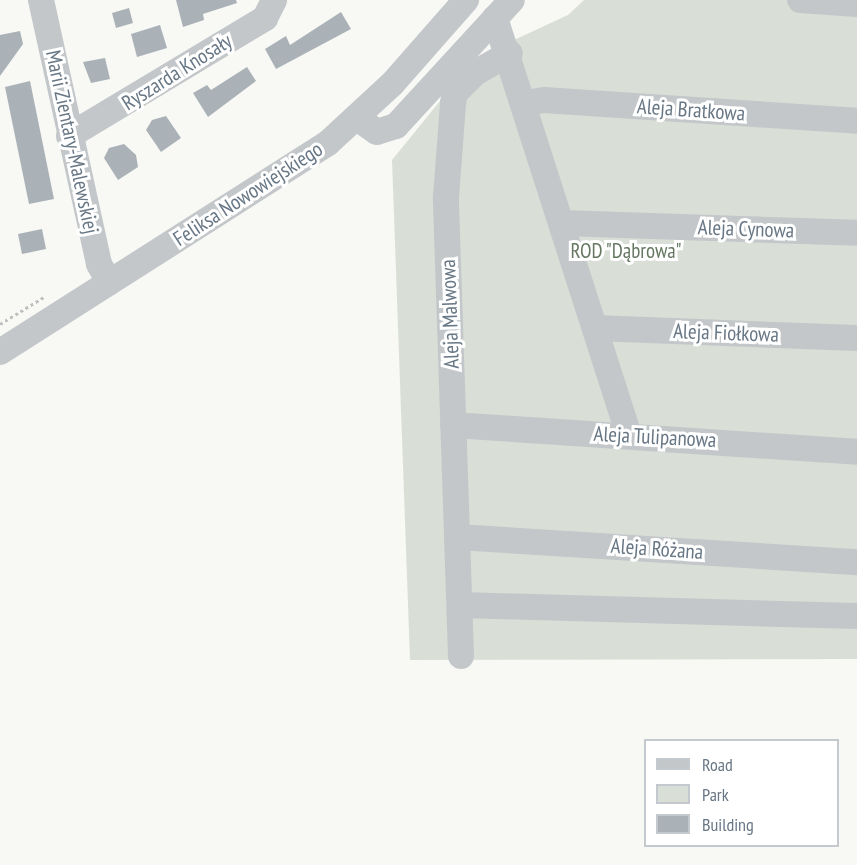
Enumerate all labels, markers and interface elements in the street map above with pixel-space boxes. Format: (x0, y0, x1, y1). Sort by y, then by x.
street label: Ryszarda Knosały (117, 28, 237, 116)
street label: Marii Zientary-Malewskiej (40, 48, 104, 236)
street label: Aleja Bratkowa (636, 94, 746, 126)
street label: Feliksa Nowowiejskiego (169, 136, 327, 252)
street label: Aleja Cynowa (697, 215, 795, 243)
park label: ROD "Dąbrowa" (570, 238, 682, 264)
street label: Aleja Malwowa (435, 259, 465, 369)
street label: Aleja Fiołkowa (673, 319, 779, 347)
street label: Aleja Tulipanowa (593, 421, 717, 453)
street label: Aleja Różana (610, 533, 704, 565)
legend (644, 739, 839, 847)
text: Road (702, 753, 733, 776)
text: Park (702, 783, 729, 806)
text: Building (702, 813, 754, 836)

